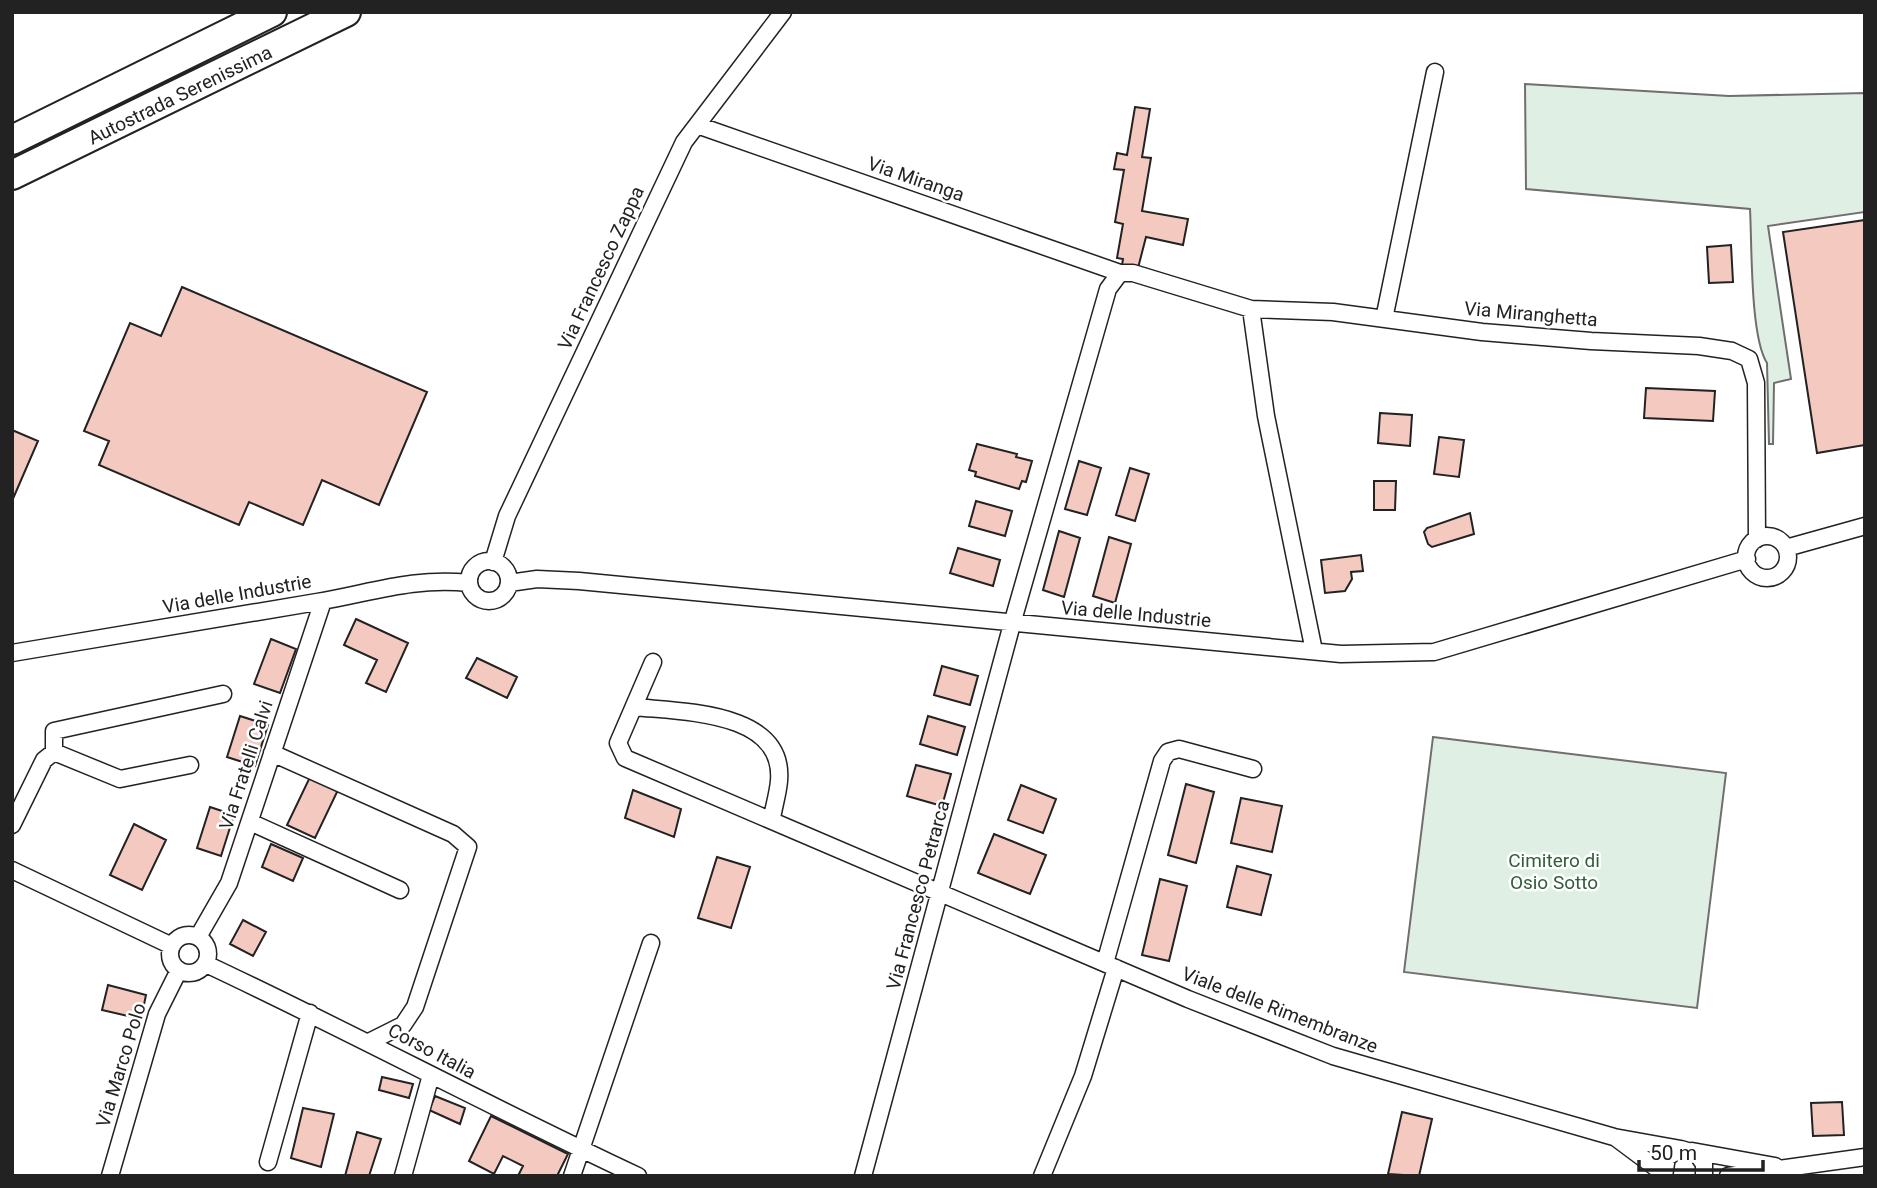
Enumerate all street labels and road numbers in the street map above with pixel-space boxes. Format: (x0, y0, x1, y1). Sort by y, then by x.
street label: Autostrada Serenissima (84, 40, 276, 150)
street label: Via Miranga (865, 152, 967, 206)
street label: Via Francesco Zappa (553, 183, 649, 353)
street label: Via Miranghetta (1463, 297, 1599, 331)
street label: Via delle Industrie (161, 570, 313, 618)
street label: Via delle Industrie (1060, 596, 1212, 632)
street label: Via Fratelli Calvi (214, 698, 278, 832)
street label: Via Francesco Petrarca (882, 798, 954, 992)
street label: Viale delle Rimembranze (1179, 962, 1381, 1058)
street label: Via Marco Polo (91, 1000, 151, 1130)
street label: Corso Italia (384, 1018, 480, 1084)

